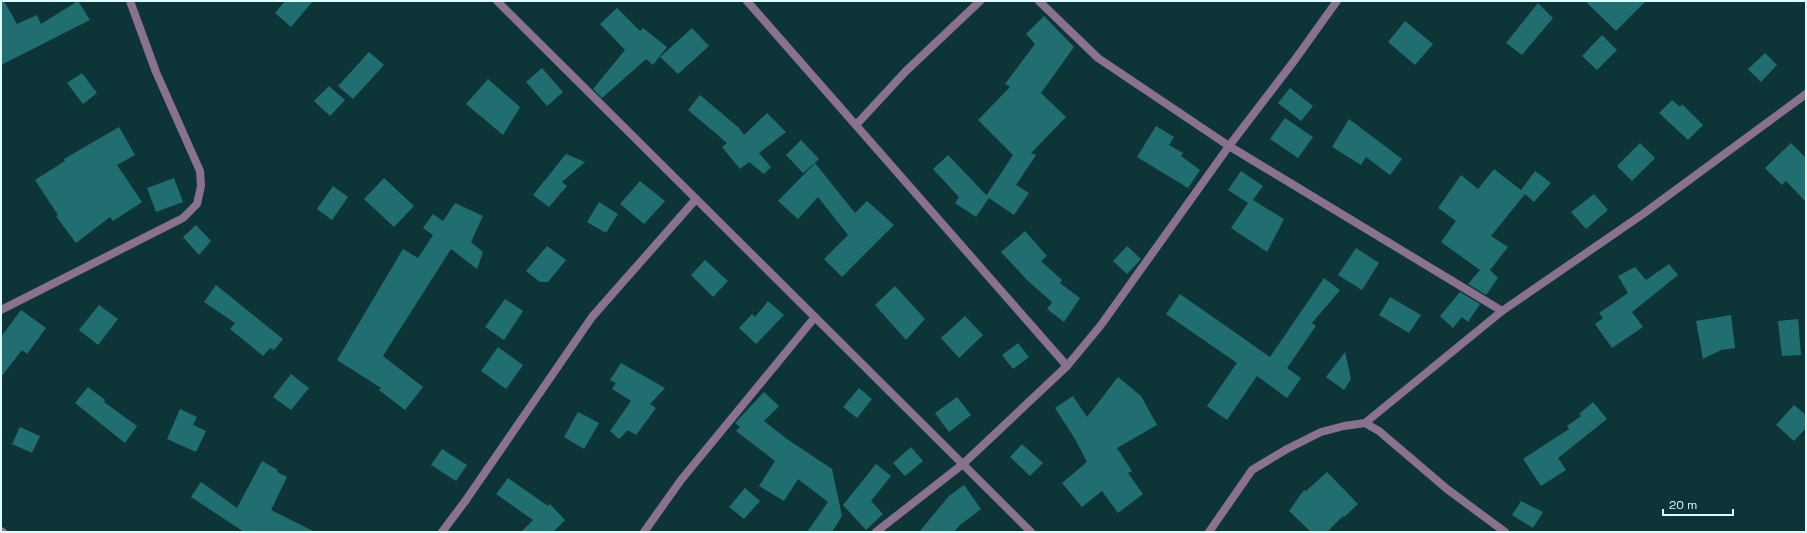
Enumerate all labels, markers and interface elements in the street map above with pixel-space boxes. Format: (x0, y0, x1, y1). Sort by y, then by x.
scale bar (1663, 491, 1733, 517)
text: 20 m (1669, 497, 1697, 513)

